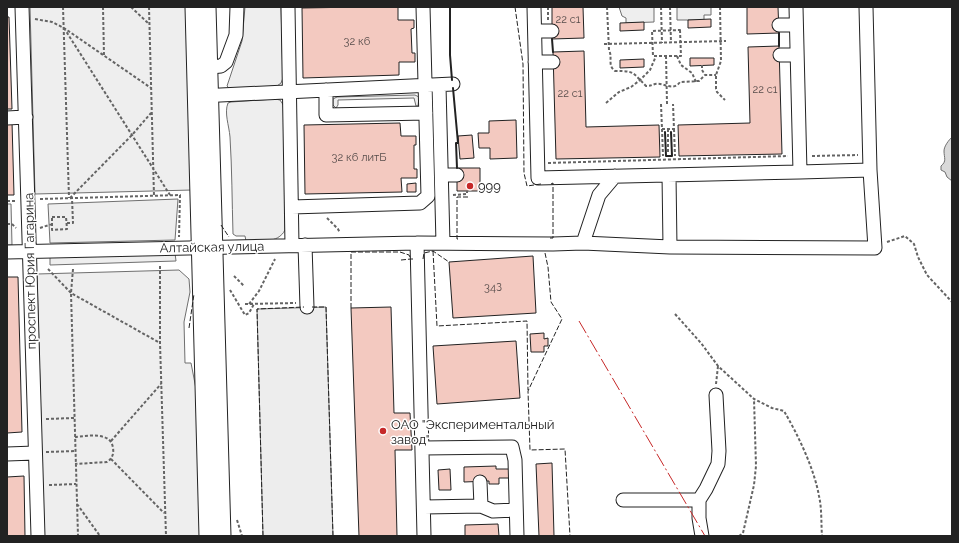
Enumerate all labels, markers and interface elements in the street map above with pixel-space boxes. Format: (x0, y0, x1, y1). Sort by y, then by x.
house number: 22 с1 (555, 13, 581, 26)
house number: 32 к6 (344, 35, 371, 48)
house number: 22 с1 (752, 83, 778, 96)
house number: 22 с1 (557, 87, 583, 100)
house number: 32 к6 литБ (332, 151, 386, 164)
place label: 999 (478, 179, 501, 194)
marker: 999 (465, 181, 475, 191)
street label: проспект Юрия Гагарина (21, 193, 39, 349)
street label: Алтайская улица (160, 239, 264, 255)
house number: 34З (484, 281, 502, 294)
place label: ОАО "Экспериментальный завод" (391, 417, 554, 447)
marker: ОАО "Экспериментальный завод" (378, 426, 388, 436)

